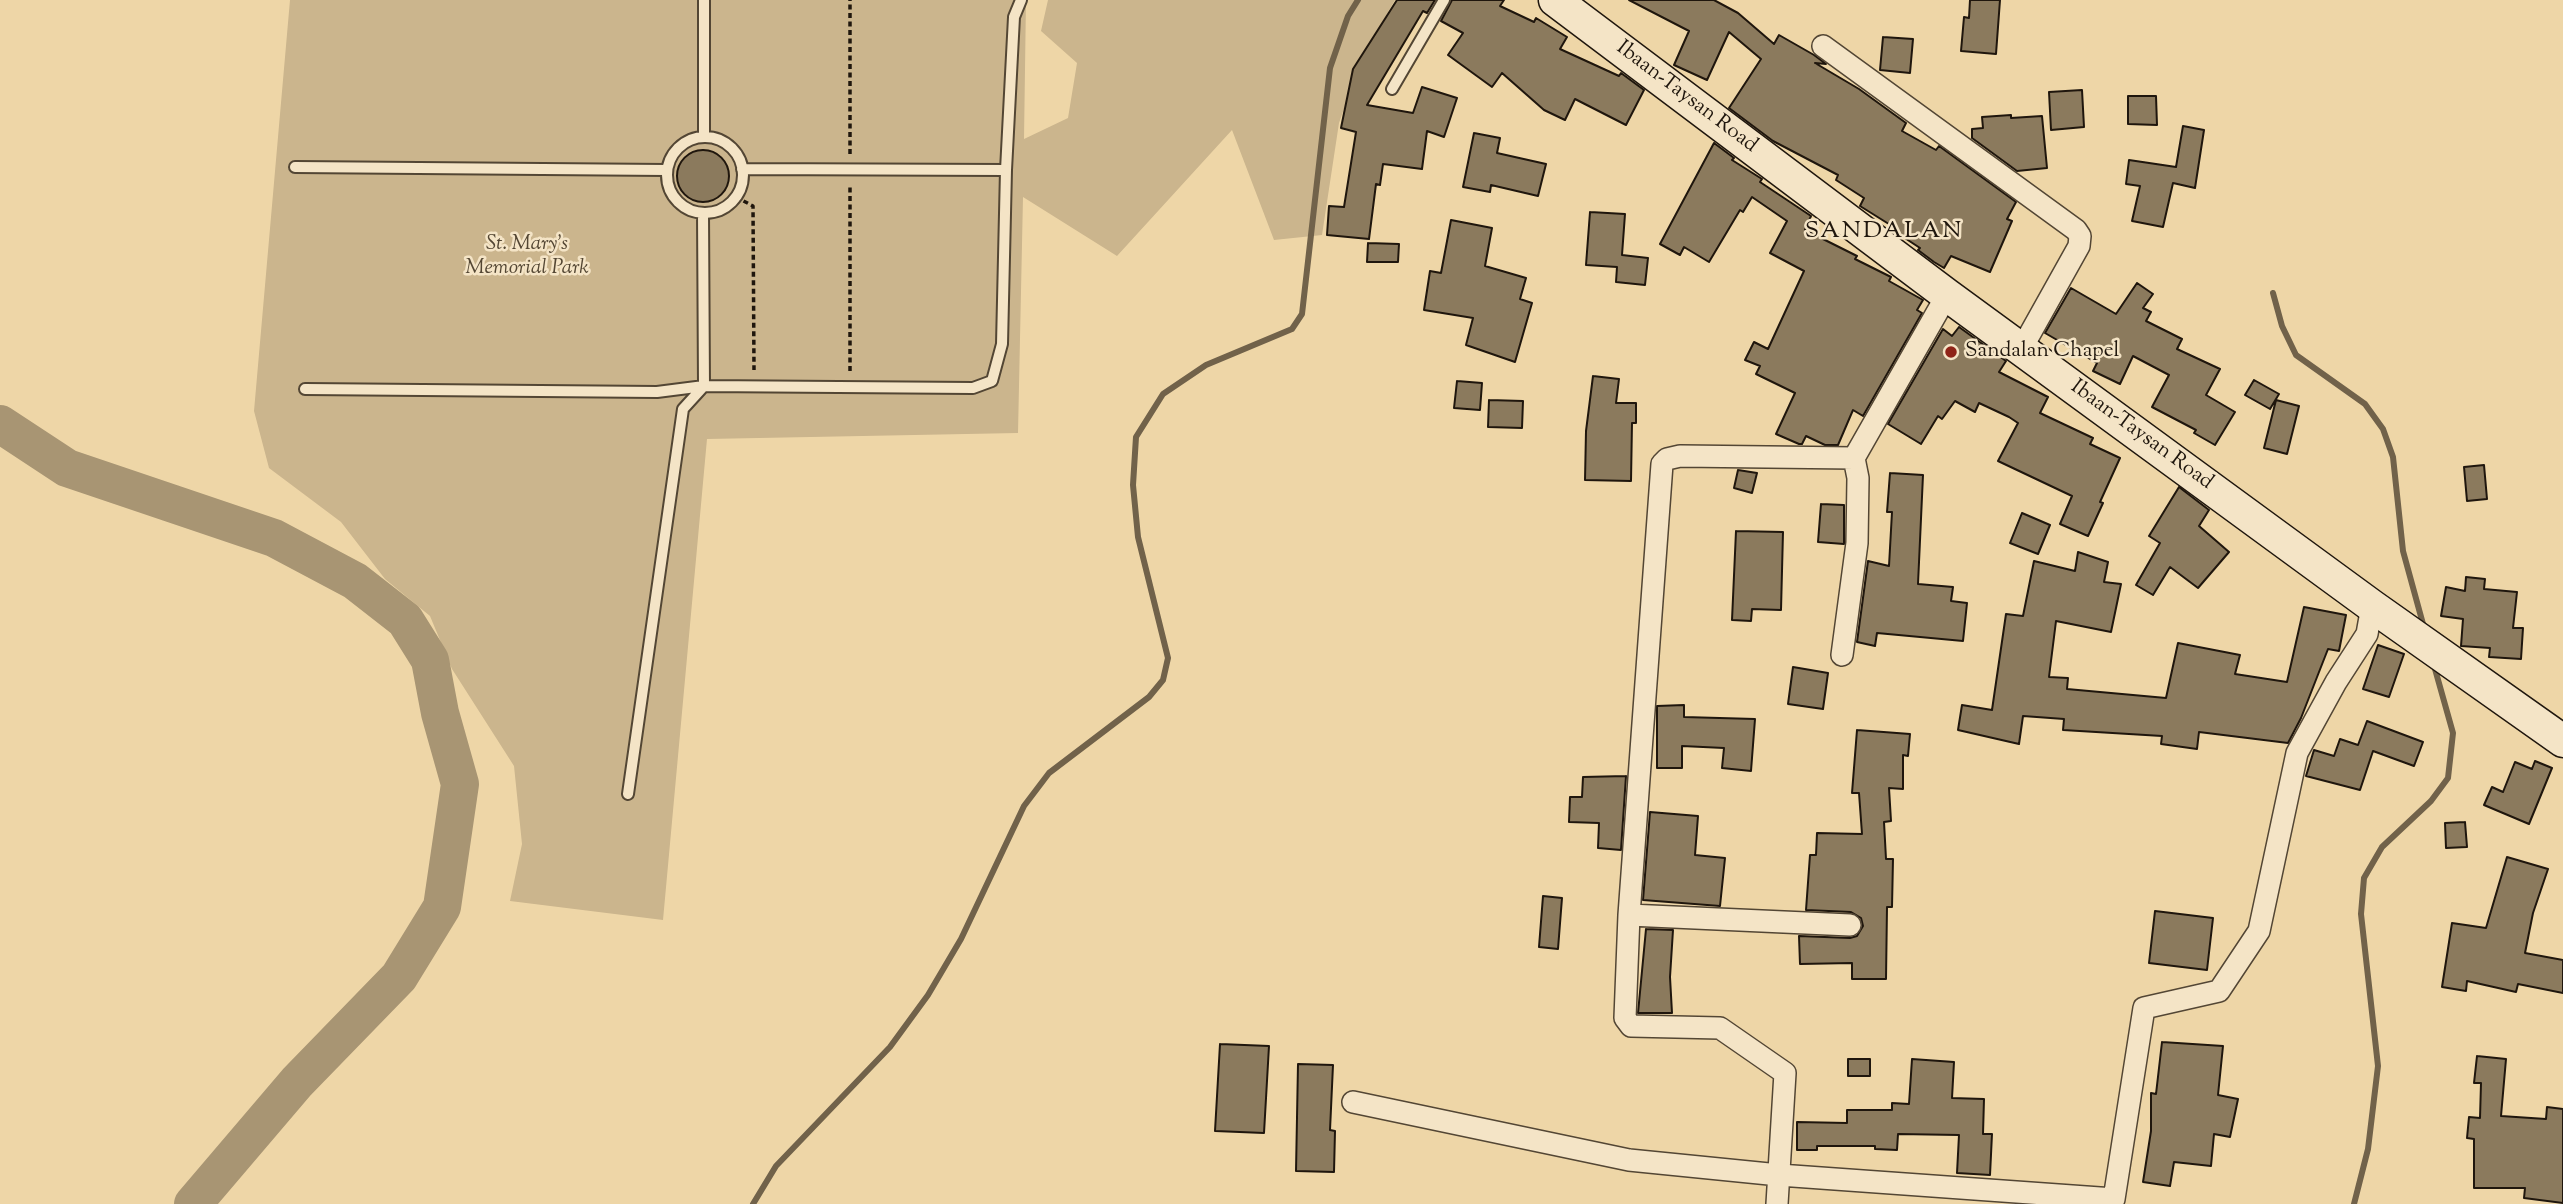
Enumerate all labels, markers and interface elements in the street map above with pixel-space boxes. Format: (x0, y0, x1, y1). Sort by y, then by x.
street label: Ibaan-Taysan Road (1610, 37, 1762, 159)
district label: SANDALAN (1806, 219, 1962, 247)
park label: St. Mary's Memorial Park (465, 232, 589, 282)
place label: Sandalan Chapel (1965, 339, 2119, 365)
marker: Sandalan Chapel (1943, 344, 1959, 360)
street label: Ibaan-Taysan Road (2065, 376, 2217, 496)

